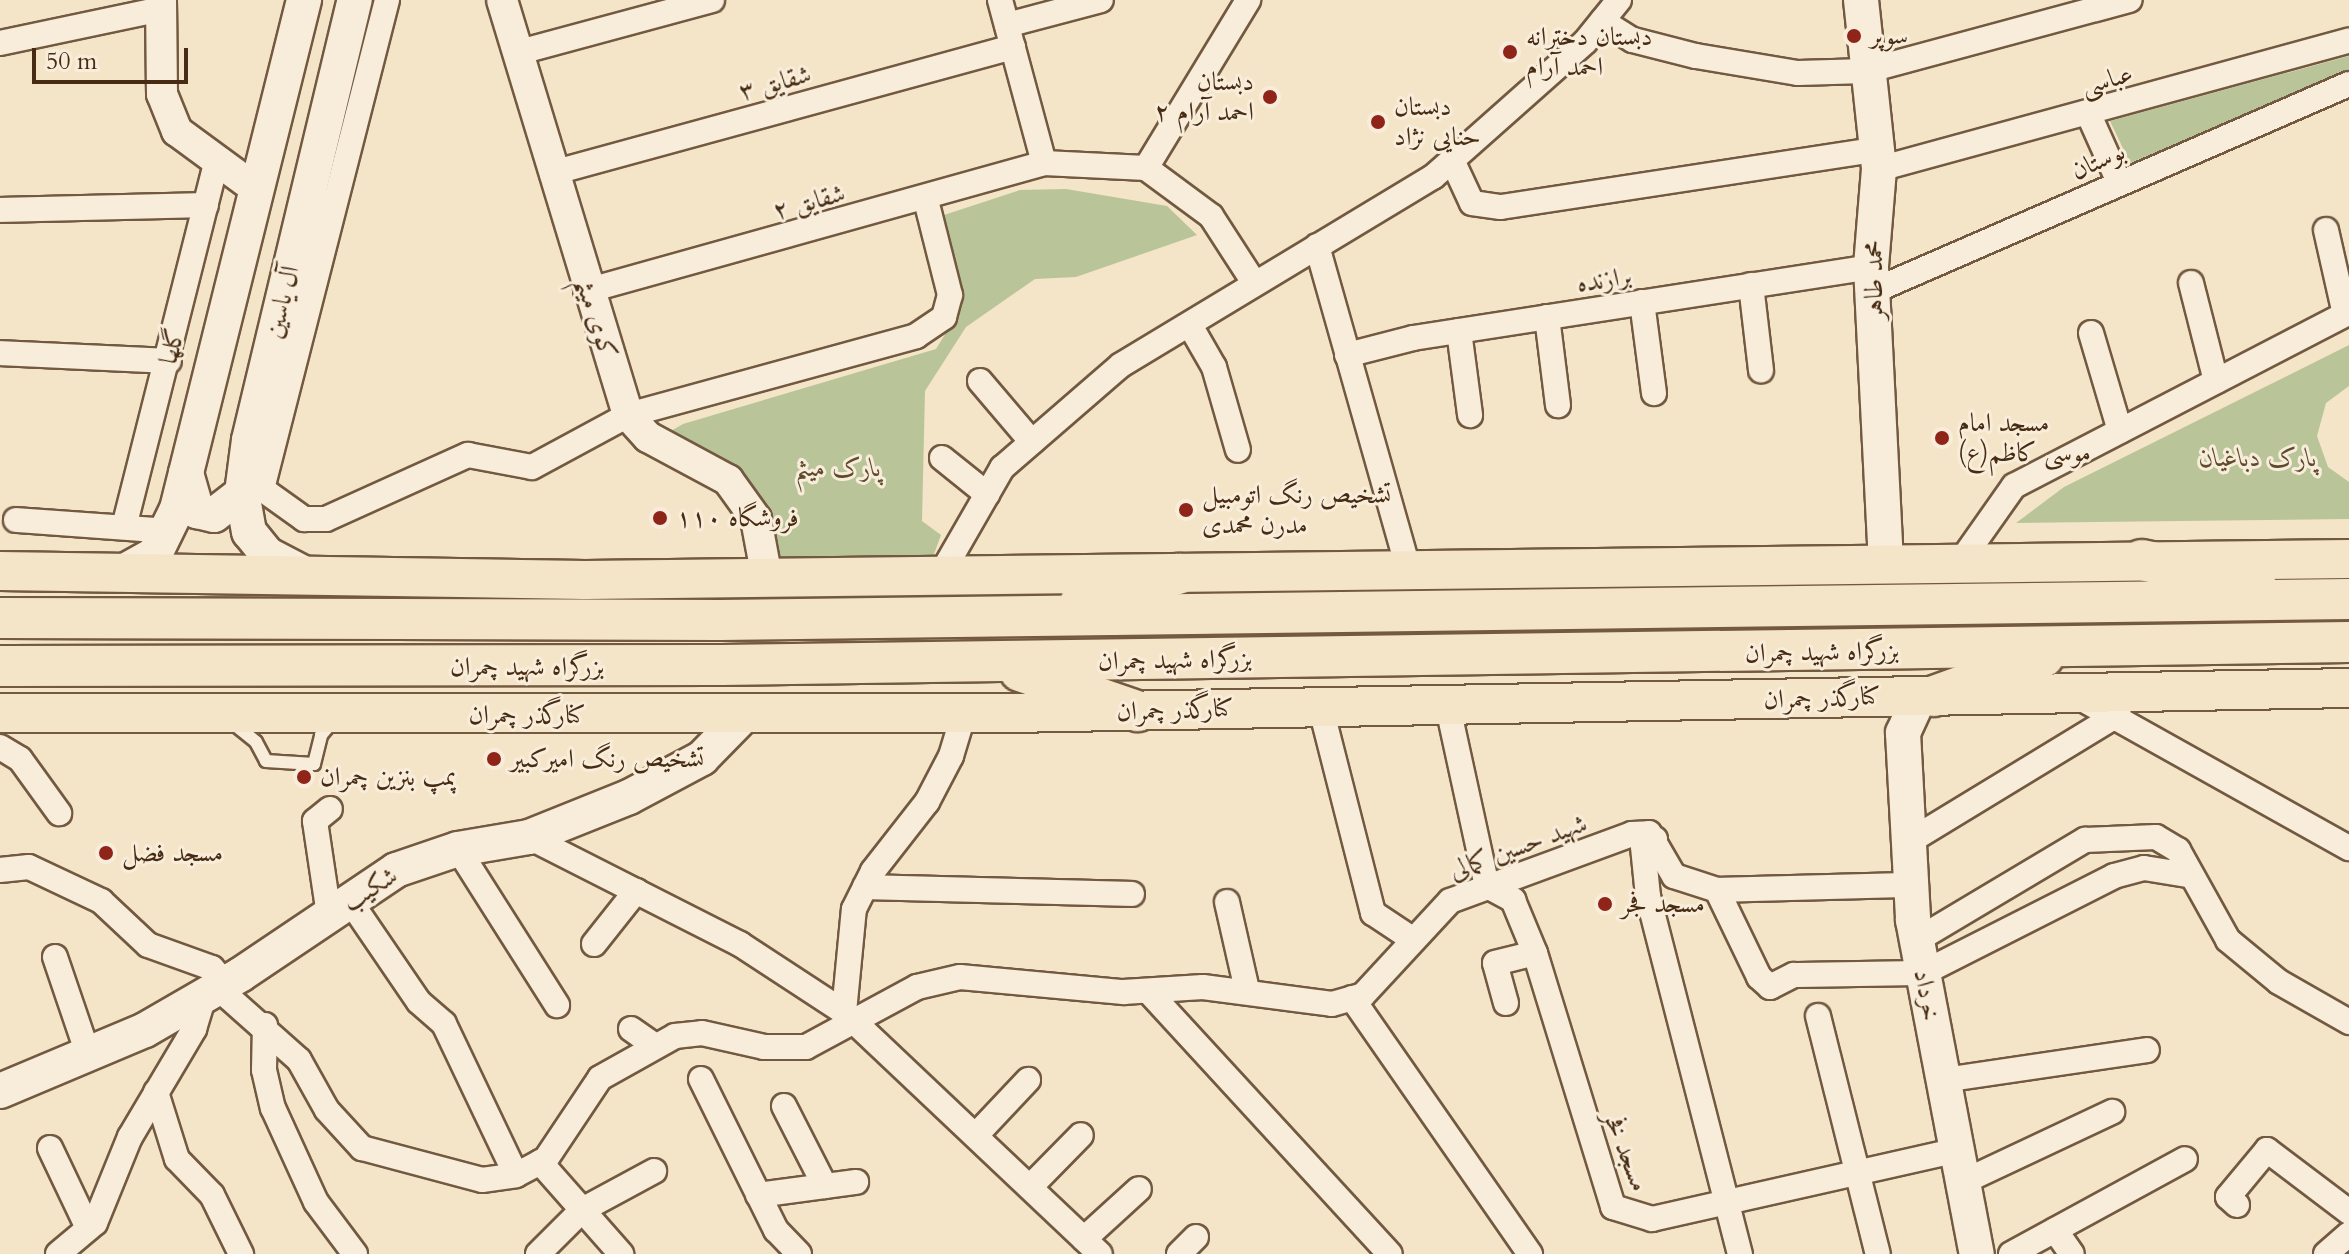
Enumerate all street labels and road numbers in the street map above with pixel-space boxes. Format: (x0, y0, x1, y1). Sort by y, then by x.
street label: شقایق ۳ (735, 58, 815, 108)
street label: عباسی (2077, 58, 2137, 102)
street label: بوستان (2066, 135, 2130, 187)
street label: شقایق ۲ (769, 177, 849, 227)
street label: محمد طاهر (1858, 240, 1890, 320)
street label: برازنده (1574, 260, 1634, 300)
street label: آل یاسین (258, 262, 306, 342)
street label: کوی میثم (568, 273, 624, 363)
street label: گلها (152, 325, 192, 367)
street label: بزرگراه شهید چمران (1745, 635, 1899, 669)
street label: بزرگراه شهید چمران (1098, 643, 1252, 677)
street label: بزرگراه شهید چمران (450, 651, 604, 683)
street label: کنارگذر چمران (1763, 680, 1881, 716)
street label: کنارگذر چمران (1116, 692, 1234, 728)
street label: کنارگذر چمران (468, 699, 586, 731)
street label: شهید حسین کمالی (1445, 808, 1591, 886)
street label: شکیب (337, 860, 403, 918)
street label: خرداد (1907, 967, 1947, 1023)
street label: مسجد فخر (1596, 1106, 1656, 1196)

